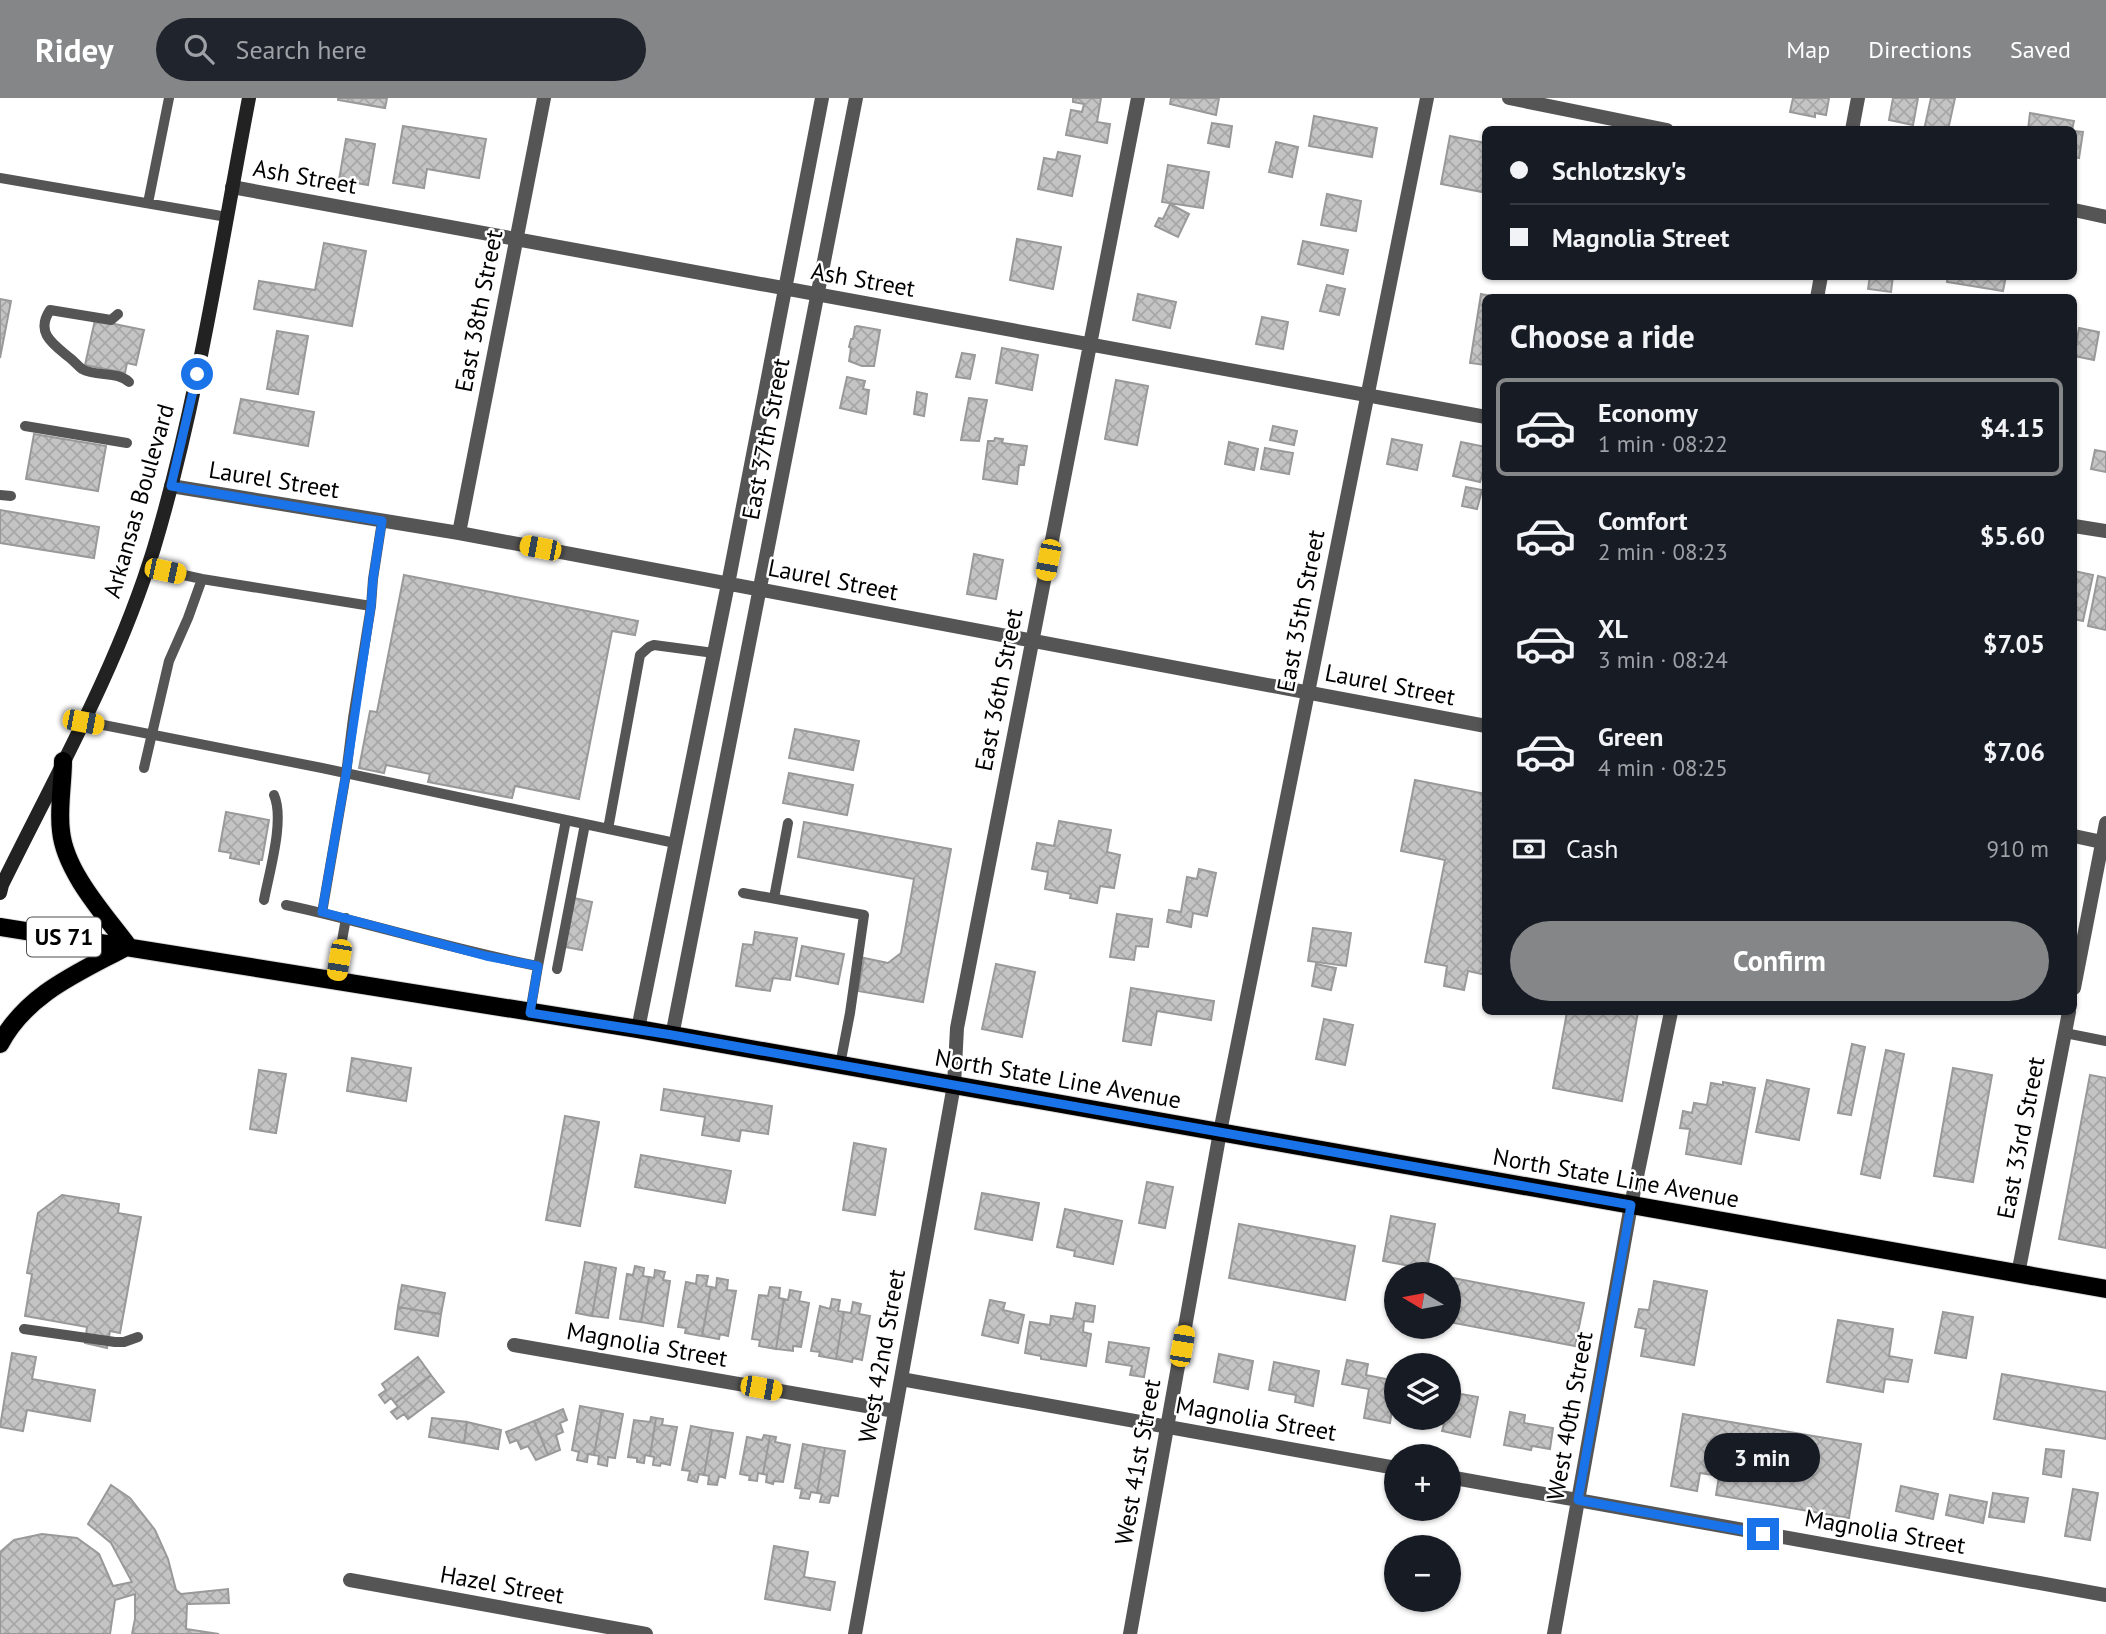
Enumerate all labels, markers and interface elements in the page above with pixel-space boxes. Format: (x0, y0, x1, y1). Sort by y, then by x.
search box (156, 18, 646, 81)
text: Ridey (35, 28, 114, 71)
icon: search (180, 30, 218, 68)
text: Search here (236, 33, 367, 66)
text: Map (1786, 34, 1830, 65)
text: Directions (1868, 34, 1972, 65)
text: Saved (2010, 34, 2071, 65)
street label: Ash Street (251, 152, 359, 201)
text: Schlotzsky's (1552, 154, 1686, 187)
text: Magnolia Street (1552, 221, 1729, 254)
street label: East 38th Street (448, 227, 509, 395)
street label: Ash Street (809, 255, 917, 304)
text: Choose a ride (1510, 315, 1695, 357)
street label: East 37th Street (735, 355, 796, 522)
route start (181, 358, 213, 390)
icon: car (1514, 396, 1577, 459)
text: Economy (1598, 396, 1698, 429)
street label: Arkansas Boulevard (96, 400, 181, 601)
text: $4.15 (1980, 411, 2045, 444)
text: 1 min · 08:22 (1598, 429, 1728, 458)
street label: Laurel Street (207, 454, 342, 505)
icon: car (1514, 504, 1577, 567)
text: Comfort (1598, 504, 1688, 537)
text: $5.60 (1980, 519, 2045, 552)
street label: East 35th Street (1270, 527, 1331, 695)
car (518, 534, 563, 562)
car (1034, 537, 1063, 583)
text: 2 min · 08:23 (1598, 537, 1728, 566)
street label: Laurel Street (765, 552, 901, 607)
car (143, 556, 188, 586)
street label: East 36th Street (968, 606, 1029, 774)
icon: car (1514, 612, 1577, 675)
text: XL (1598, 612, 1628, 645)
text: $7.05 (1983, 627, 2045, 660)
text: 3 min · 08:24 (1598, 645, 1728, 674)
street label: Laurel Street (1322, 657, 1458, 712)
car (61, 708, 106, 736)
icon: car (1514, 720, 1577, 783)
text: Green (1598, 720, 1663, 753)
text: $7.06 (1983, 735, 2045, 768)
text: 4 min · 08:25 (1598, 753, 1728, 782)
icon: cash (1510, 830, 1548, 868)
text: Cash (1566, 832, 1618, 865)
text: 910 m (1987, 834, 2049, 863)
road number: US 71 (27, 918, 101, 957)
button: Confirm (1510, 921, 2049, 1001)
car (326, 937, 353, 983)
street label: North State Line Avenue (933, 1042, 1184, 1115)
street label: East 33rd Street (1990, 1054, 2051, 1222)
street label: North State Line Avenue (1491, 1141, 1742, 1214)
north arrow (1384, 1262, 1461, 1339)
map controls (1384, 1262, 1461, 1612)
street label: West 42nd Street (851, 1267, 912, 1445)
street label: Magnolia Street (564, 1315, 730, 1374)
car (1169, 1323, 1196, 1369)
street label: West 40th Street (1539, 1329, 1600, 1503)
button: layers (1384, 1353, 1461, 1430)
car (739, 1374, 784, 1402)
street label: West 41st Street (1108, 1377, 1167, 1547)
street label: Magnolia Street (1173, 1389, 1339, 1448)
callout: 3 min (1705, 1432, 1821, 1482)
text: 3 min (1734, 1443, 1790, 1472)
button: + (1384, 1444, 1461, 1521)
street label: Magnolia Street (1802, 1502, 1968, 1561)
route end (1747, 1518, 1779, 1550)
button: − (1384, 1535, 1461, 1612)
street label: Hazel Street (438, 1558, 566, 1611)

